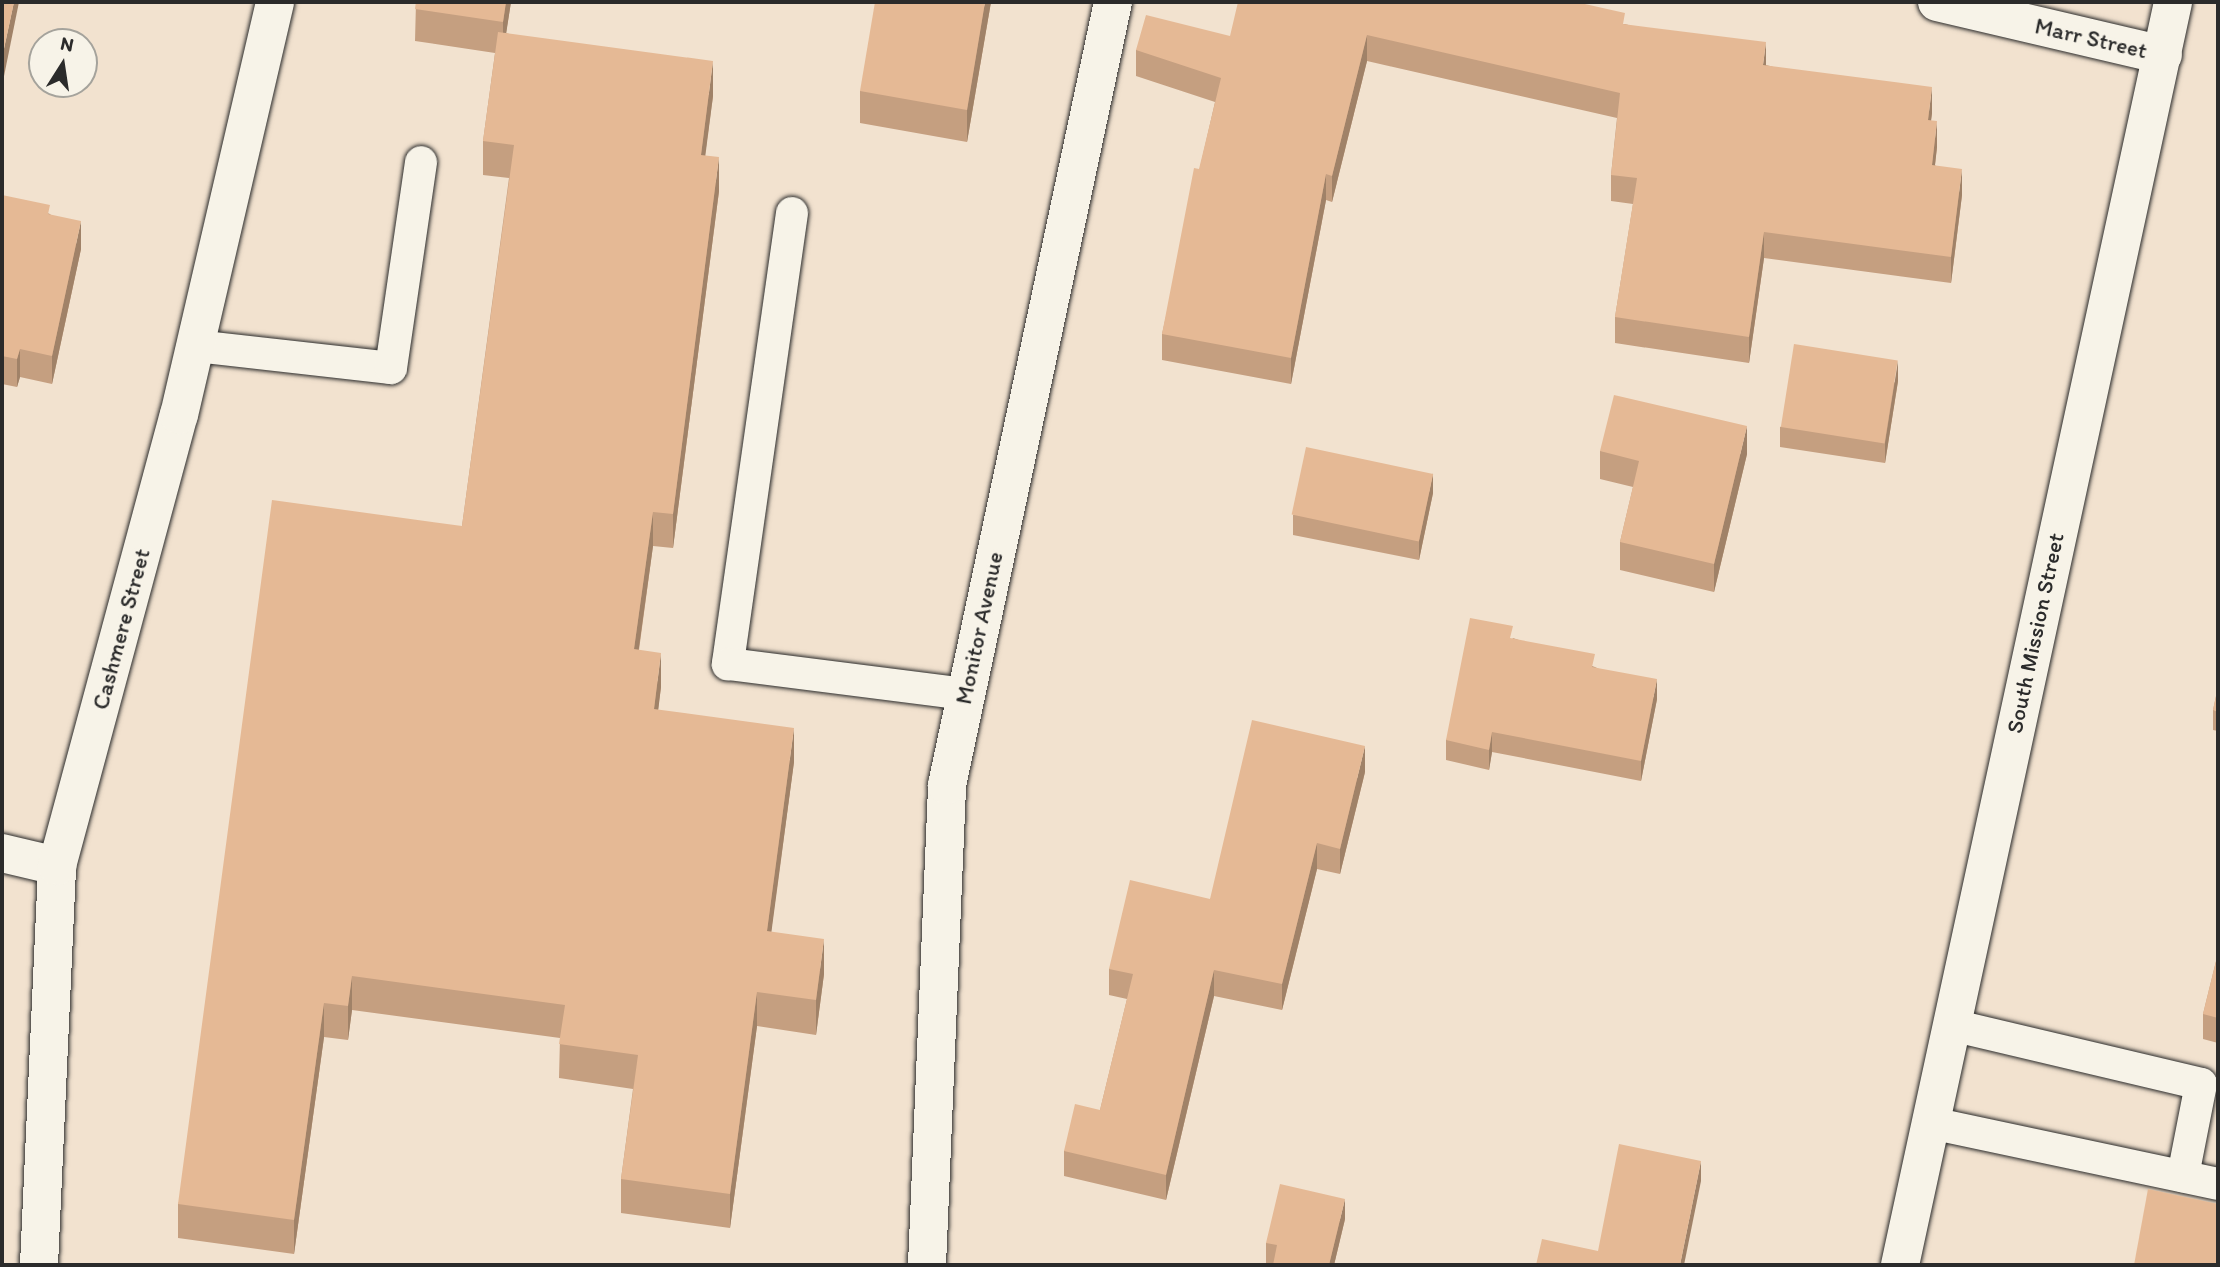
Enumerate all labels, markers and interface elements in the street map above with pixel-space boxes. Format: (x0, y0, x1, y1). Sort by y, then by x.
street label: Marr Street (2032, 12, 2150, 64)
north arrow (28, 28, 98, 98)
text: N (58, 31, 76, 57)
street label: South Mission Street (2000, 530, 2070, 736)
street label: Cashmere Street (86, 546, 156, 712)
street label: Monitor Avenue (949, 549, 1009, 707)

